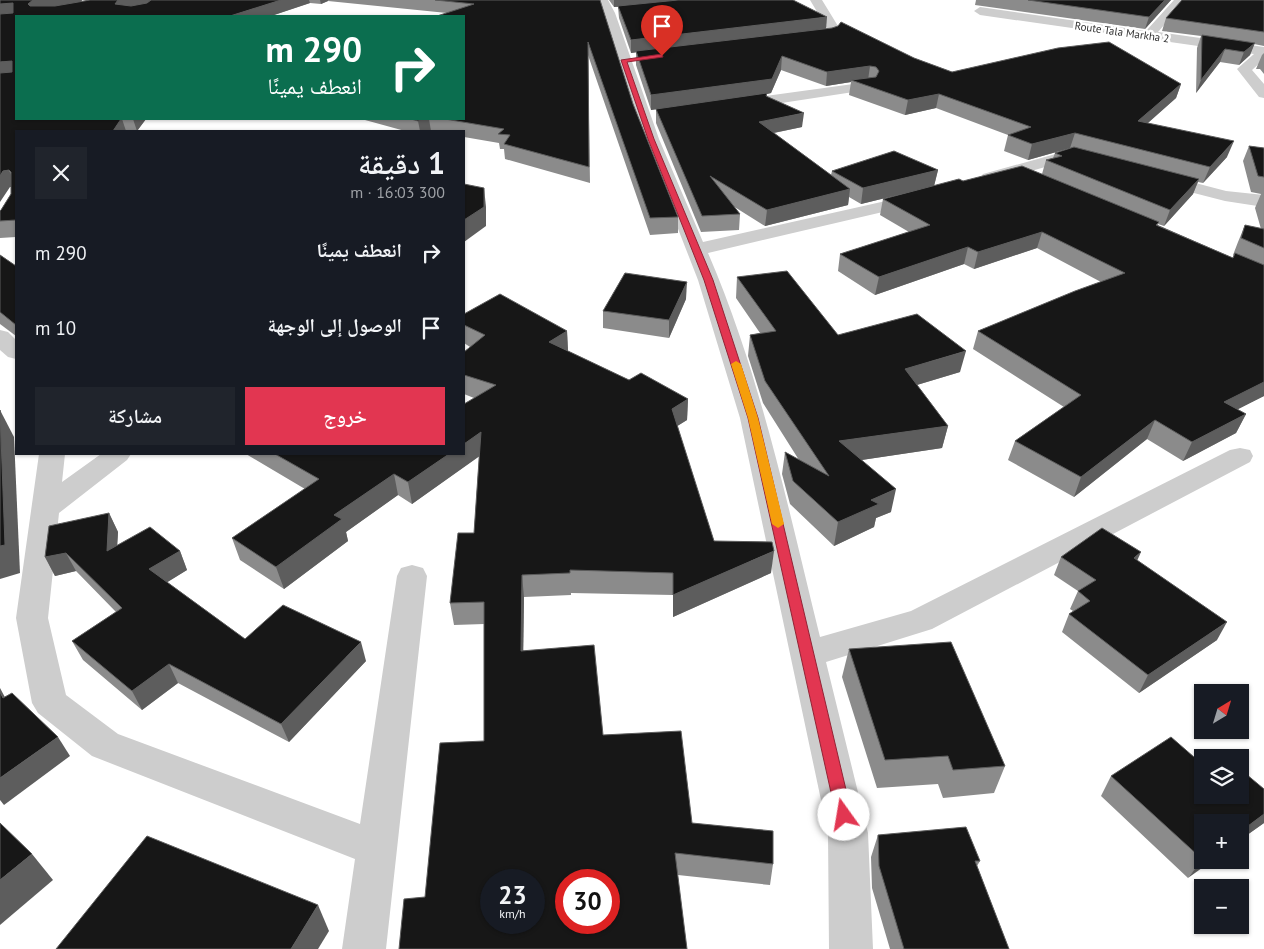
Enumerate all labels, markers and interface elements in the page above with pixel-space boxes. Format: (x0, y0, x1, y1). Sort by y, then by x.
pin (641, 5, 683, 56)
icon: arrive (648, 12, 676, 40)
street label: Route Tala Markha 2 (1074, 18, 1170, 46)
text: 290 m (265, 26, 362, 72)
icon: right (380, 35, 445, 100)
text: انعطف يمينًا (267, 72, 362, 100)
text: 1 دقيقة (358, 143, 445, 182)
button: close (35, 147, 87, 199)
text: 300 m · 16:03 (350, 182, 445, 202)
text: انعطف يمينًا (317, 238, 402, 262)
icon: right (417, 239, 445, 267)
text: 290 m (35, 241, 87, 265)
text: الوصول إلى الوجهة (267, 313, 402, 337)
icon: arrive (417, 314, 445, 342)
text: 10 m (35, 316, 76, 340)
button: مشاركة (35, 387, 235, 445)
button: خروج (245, 387, 445, 445)
north arrow (1194, 684, 1249, 739)
map controls (1194, 684, 1249, 934)
button: layers (1194, 749, 1249, 804)
position arrow (817, 788, 869, 840)
button: + (1194, 814, 1249, 869)
speed limit sign: 30 (555, 869, 620, 934)
text: 23 (498, 879, 527, 911)
button: − (1194, 879, 1249, 934)
text: km/h (499, 906, 526, 921)

